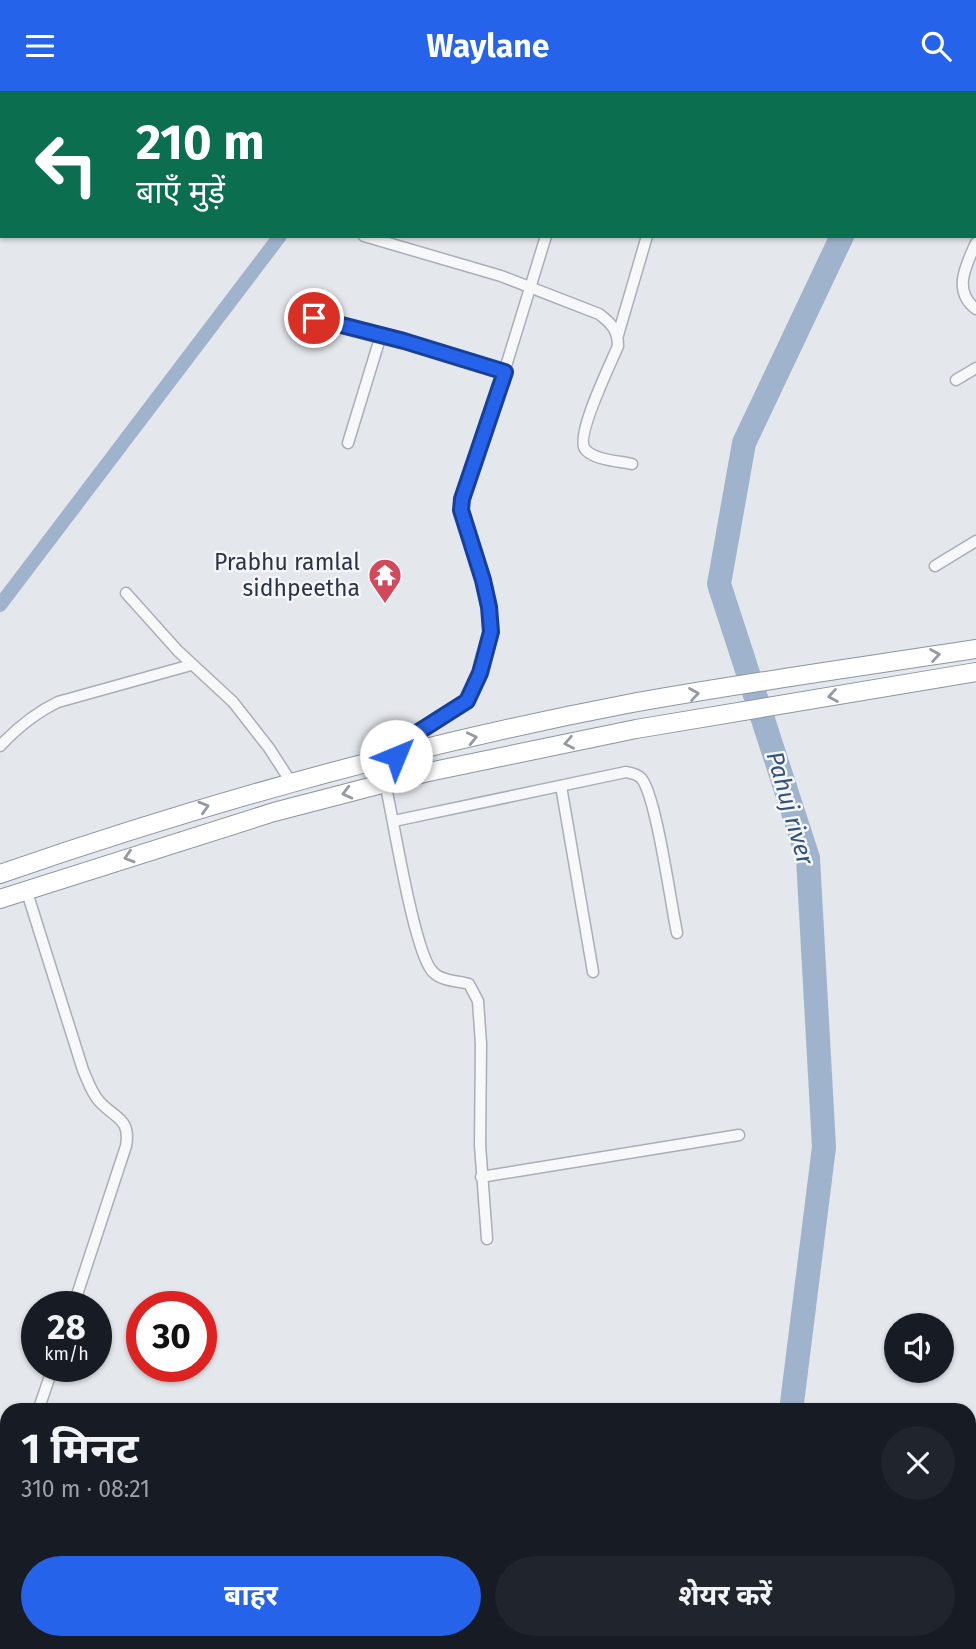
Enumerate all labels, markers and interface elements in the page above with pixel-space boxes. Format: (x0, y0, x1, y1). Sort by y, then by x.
icon: menu (21, 27, 59, 65)
text: Waylane (427, 27, 549, 65)
icon: search (917, 27, 955, 65)
text: 210 m (136, 113, 265, 172)
icon: left (21, 119, 112, 210)
text: बाएँ मुड़ें (136, 173, 225, 211)
pin (284, 288, 344, 348)
icon: arrive (295, 299, 333, 337)
place label: Prabhu ramlal sidhpeetha (214, 548, 360, 602)
temple icon: Prabhu ramlal sidhpeetha (366, 556, 404, 605)
one-way arrow (929, 648, 941, 663)
one-way arrow (689, 686, 700, 701)
one-way arrow (827, 688, 839, 703)
position arrow (359, 719, 433, 793)
one-way arrow (466, 732, 478, 746)
one-way arrow (563, 734, 575, 749)
water label: Pahuj river (761, 748, 820, 869)
one-way arrow (341, 785, 353, 799)
one-way arrow (198, 800, 210, 815)
one-way arrow (123, 848, 135, 863)
speed limit sign: 30 (126, 1291, 217, 1382)
text: 28 (47, 1306, 86, 1348)
map controls (884, 1313, 954, 1383)
button: sound (884, 1313, 954, 1383)
text: km/h (44, 1343, 89, 1365)
text: 1 मिनट (21, 1424, 139, 1474)
button: close (881, 1426, 955, 1500)
text: 310 m · 08:21 (21, 1475, 150, 1503)
button: बाहर (21, 1556, 481, 1636)
button: शेयर करें (495, 1556, 955, 1636)

